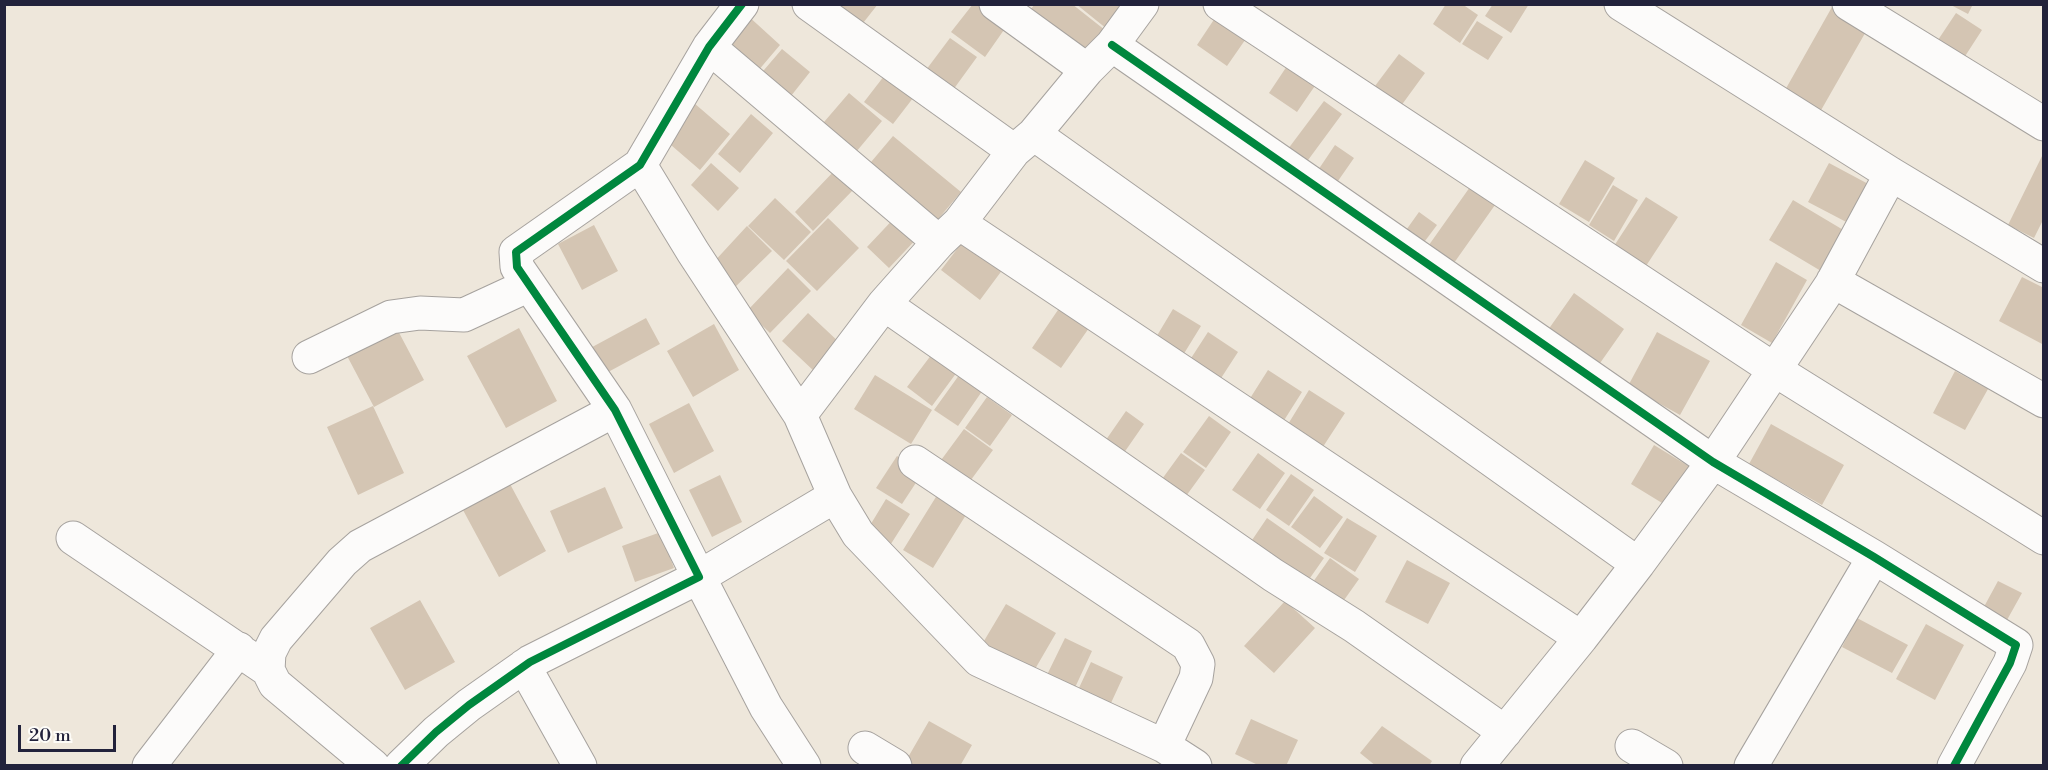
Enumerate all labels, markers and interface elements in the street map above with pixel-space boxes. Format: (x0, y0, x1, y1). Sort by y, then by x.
scale bar (21, 713, 118, 751)
text: 20 m (29, 724, 71, 747)

